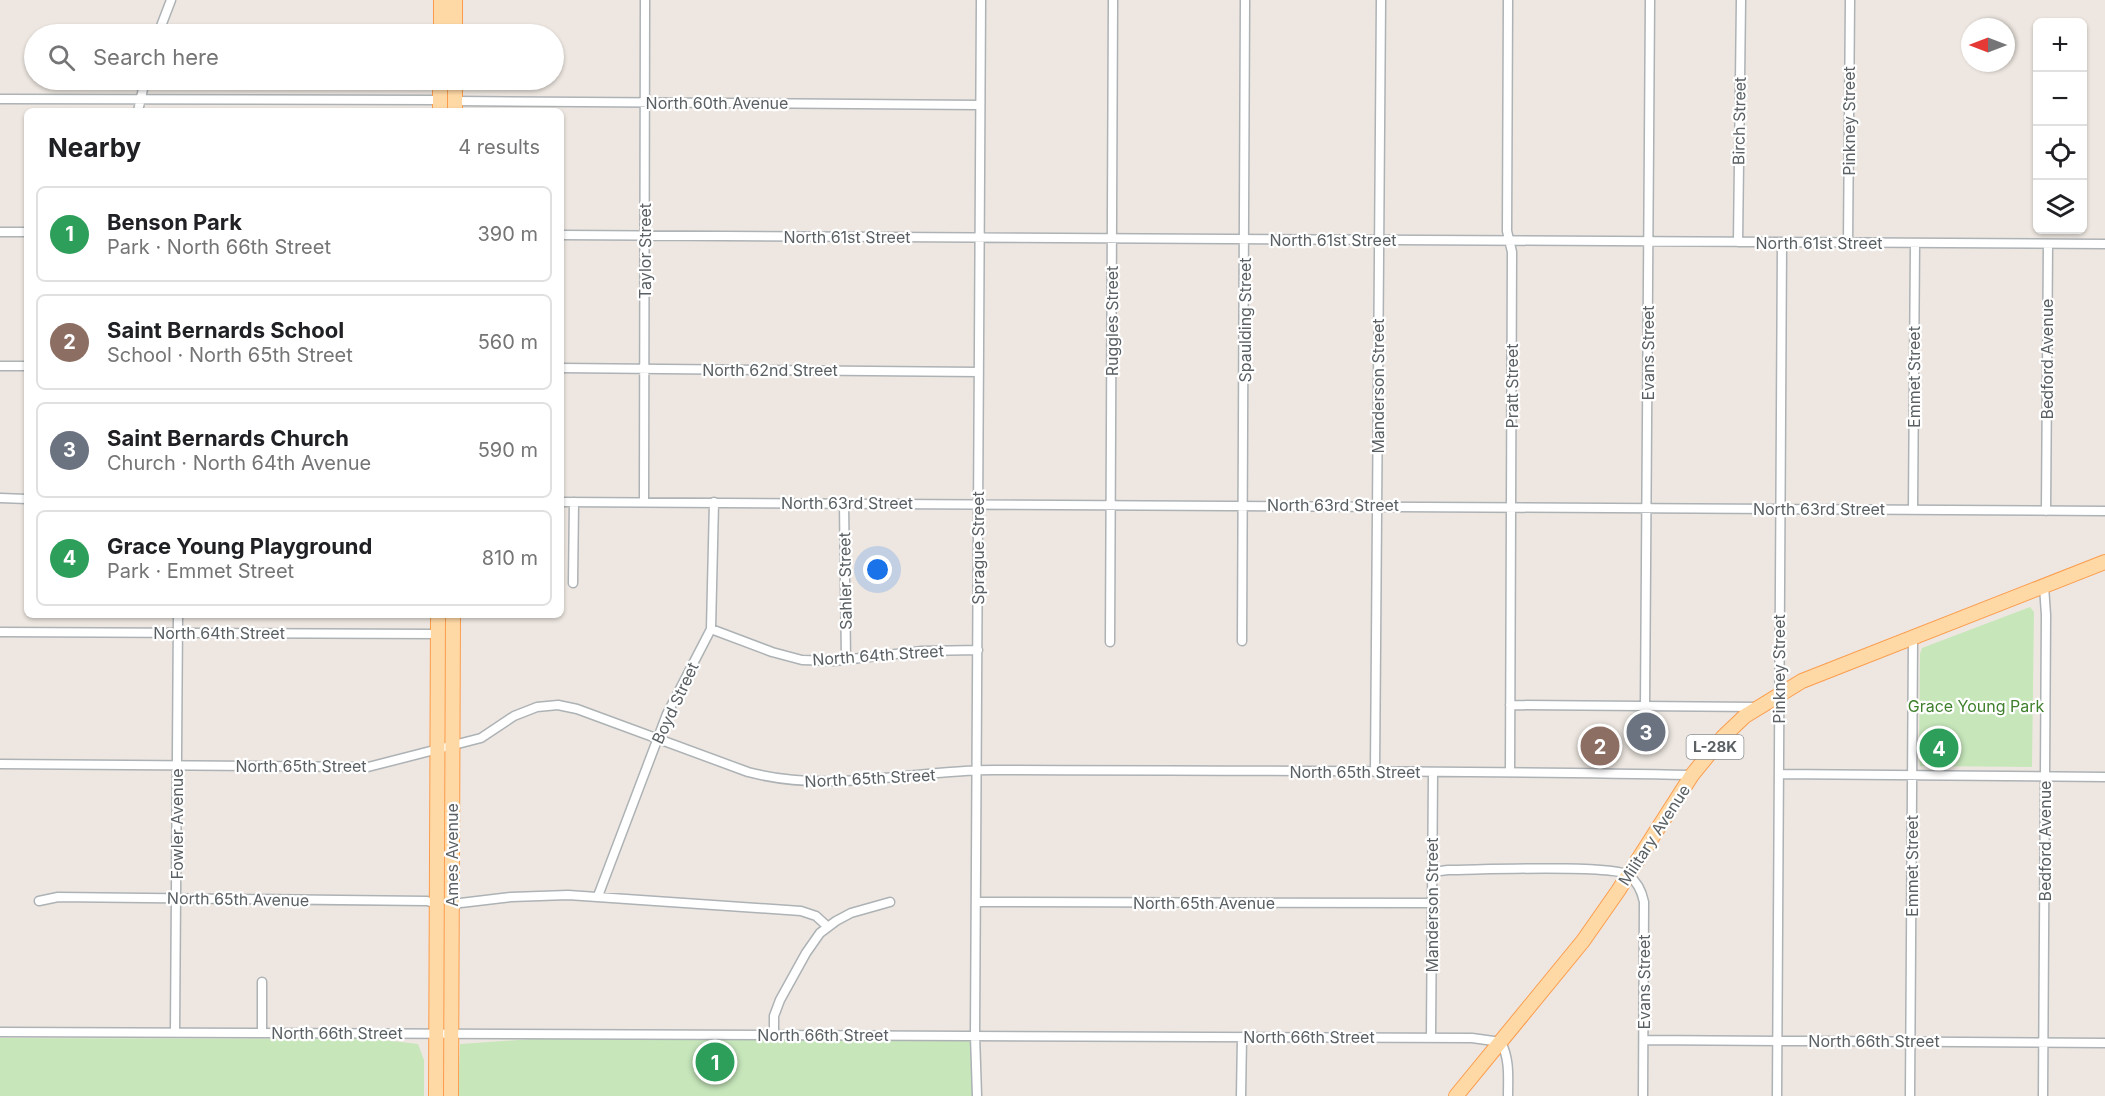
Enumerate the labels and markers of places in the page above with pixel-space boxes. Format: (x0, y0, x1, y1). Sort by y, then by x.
pin: 3 (1626, 710, 1666, 754)
pin: 2 (1580, 724, 1620, 768)
pin: 4 (1920, 726, 1958, 771)
pin: 1 (696, 1040, 734, 1084)

